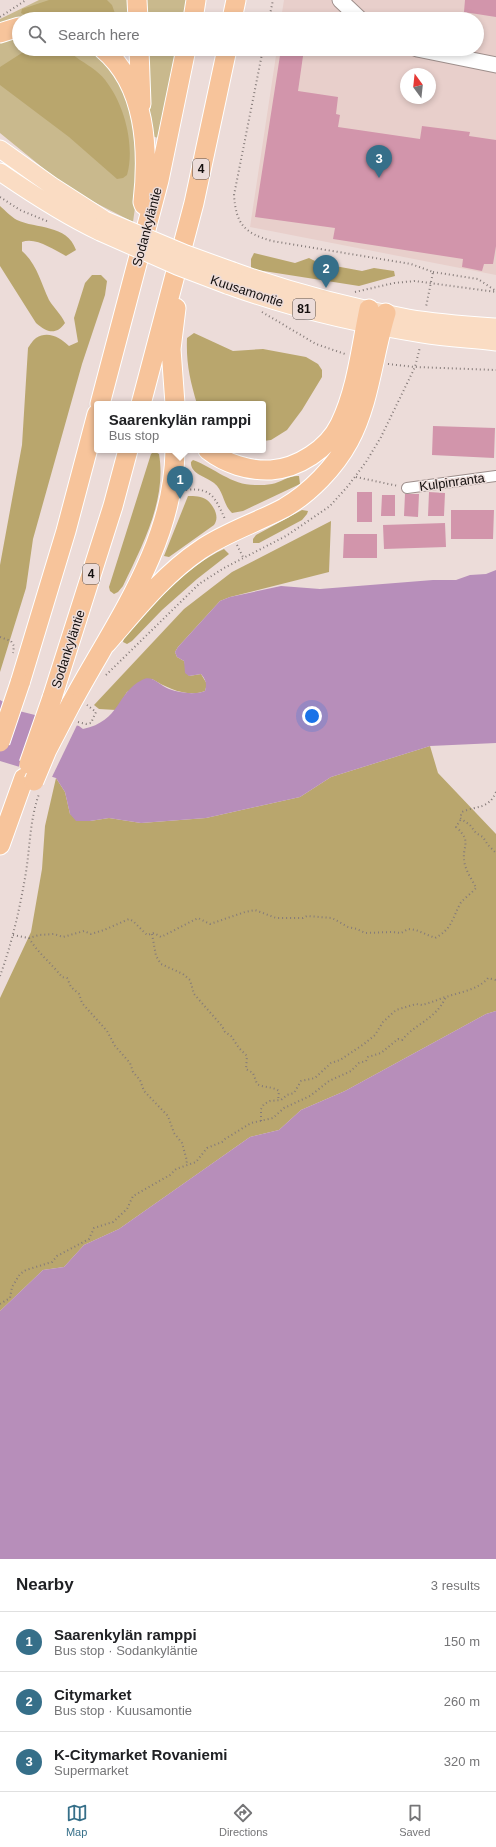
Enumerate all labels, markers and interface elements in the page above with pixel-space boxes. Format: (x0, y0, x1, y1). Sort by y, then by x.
search box (12, 12, 484, 56)
icon: search (26, 23, 48, 45)
text: Search here (58, 26, 140, 43)
north arrow (400, 68, 436, 104)
pin: 3 (366, 145, 392, 178)
road number: 4 (193, 159, 209, 179)
street label: Sodankyläntie (129, 186, 165, 268)
pin: 2 (313, 255, 339, 288)
street label: Kuusamontie (209, 272, 285, 310)
road number: 81 (293, 299, 315, 319)
popup (94, 401, 266, 453)
text: Saarenkylän ramppi (109, 411, 251, 428)
text: Bus stop (109, 428, 159, 443)
pin: 1 (167, 466, 193, 499)
street label: Kulpinranta (418, 470, 486, 494)
road number: 4 (83, 564, 99, 584)
street label: Sodankyläntie (48, 608, 88, 690)
your location (302, 706, 322, 726)
text: Nearby (16, 1575, 74, 1594)
text: 3 results (431, 1578, 480, 1593)
text: Saarenkylän ramppi (54, 1626, 197, 1643)
text: 1 (25, 1634, 33, 1649)
text: 150 m (444, 1634, 480, 1649)
text: Bus stop · Sodankyläntie (54, 1643, 198, 1658)
text: Citymarket (54, 1686, 132, 1703)
text: 2 (25, 1694, 33, 1709)
text: 260 m (444, 1694, 480, 1709)
text: Bus stop · Kuusamontie (54, 1703, 192, 1718)
text: K-Citymarket Rovaniemi (54, 1746, 227, 1763)
text: 3 (25, 1754, 33, 1769)
text: 320 m (444, 1754, 480, 1769)
text: Supermarket (54, 1763, 128, 1778)
tab: Map (66, 1802, 88, 1838)
tab: Directions (219, 1802, 268, 1838)
tab: Saved (399, 1802, 430, 1838)

